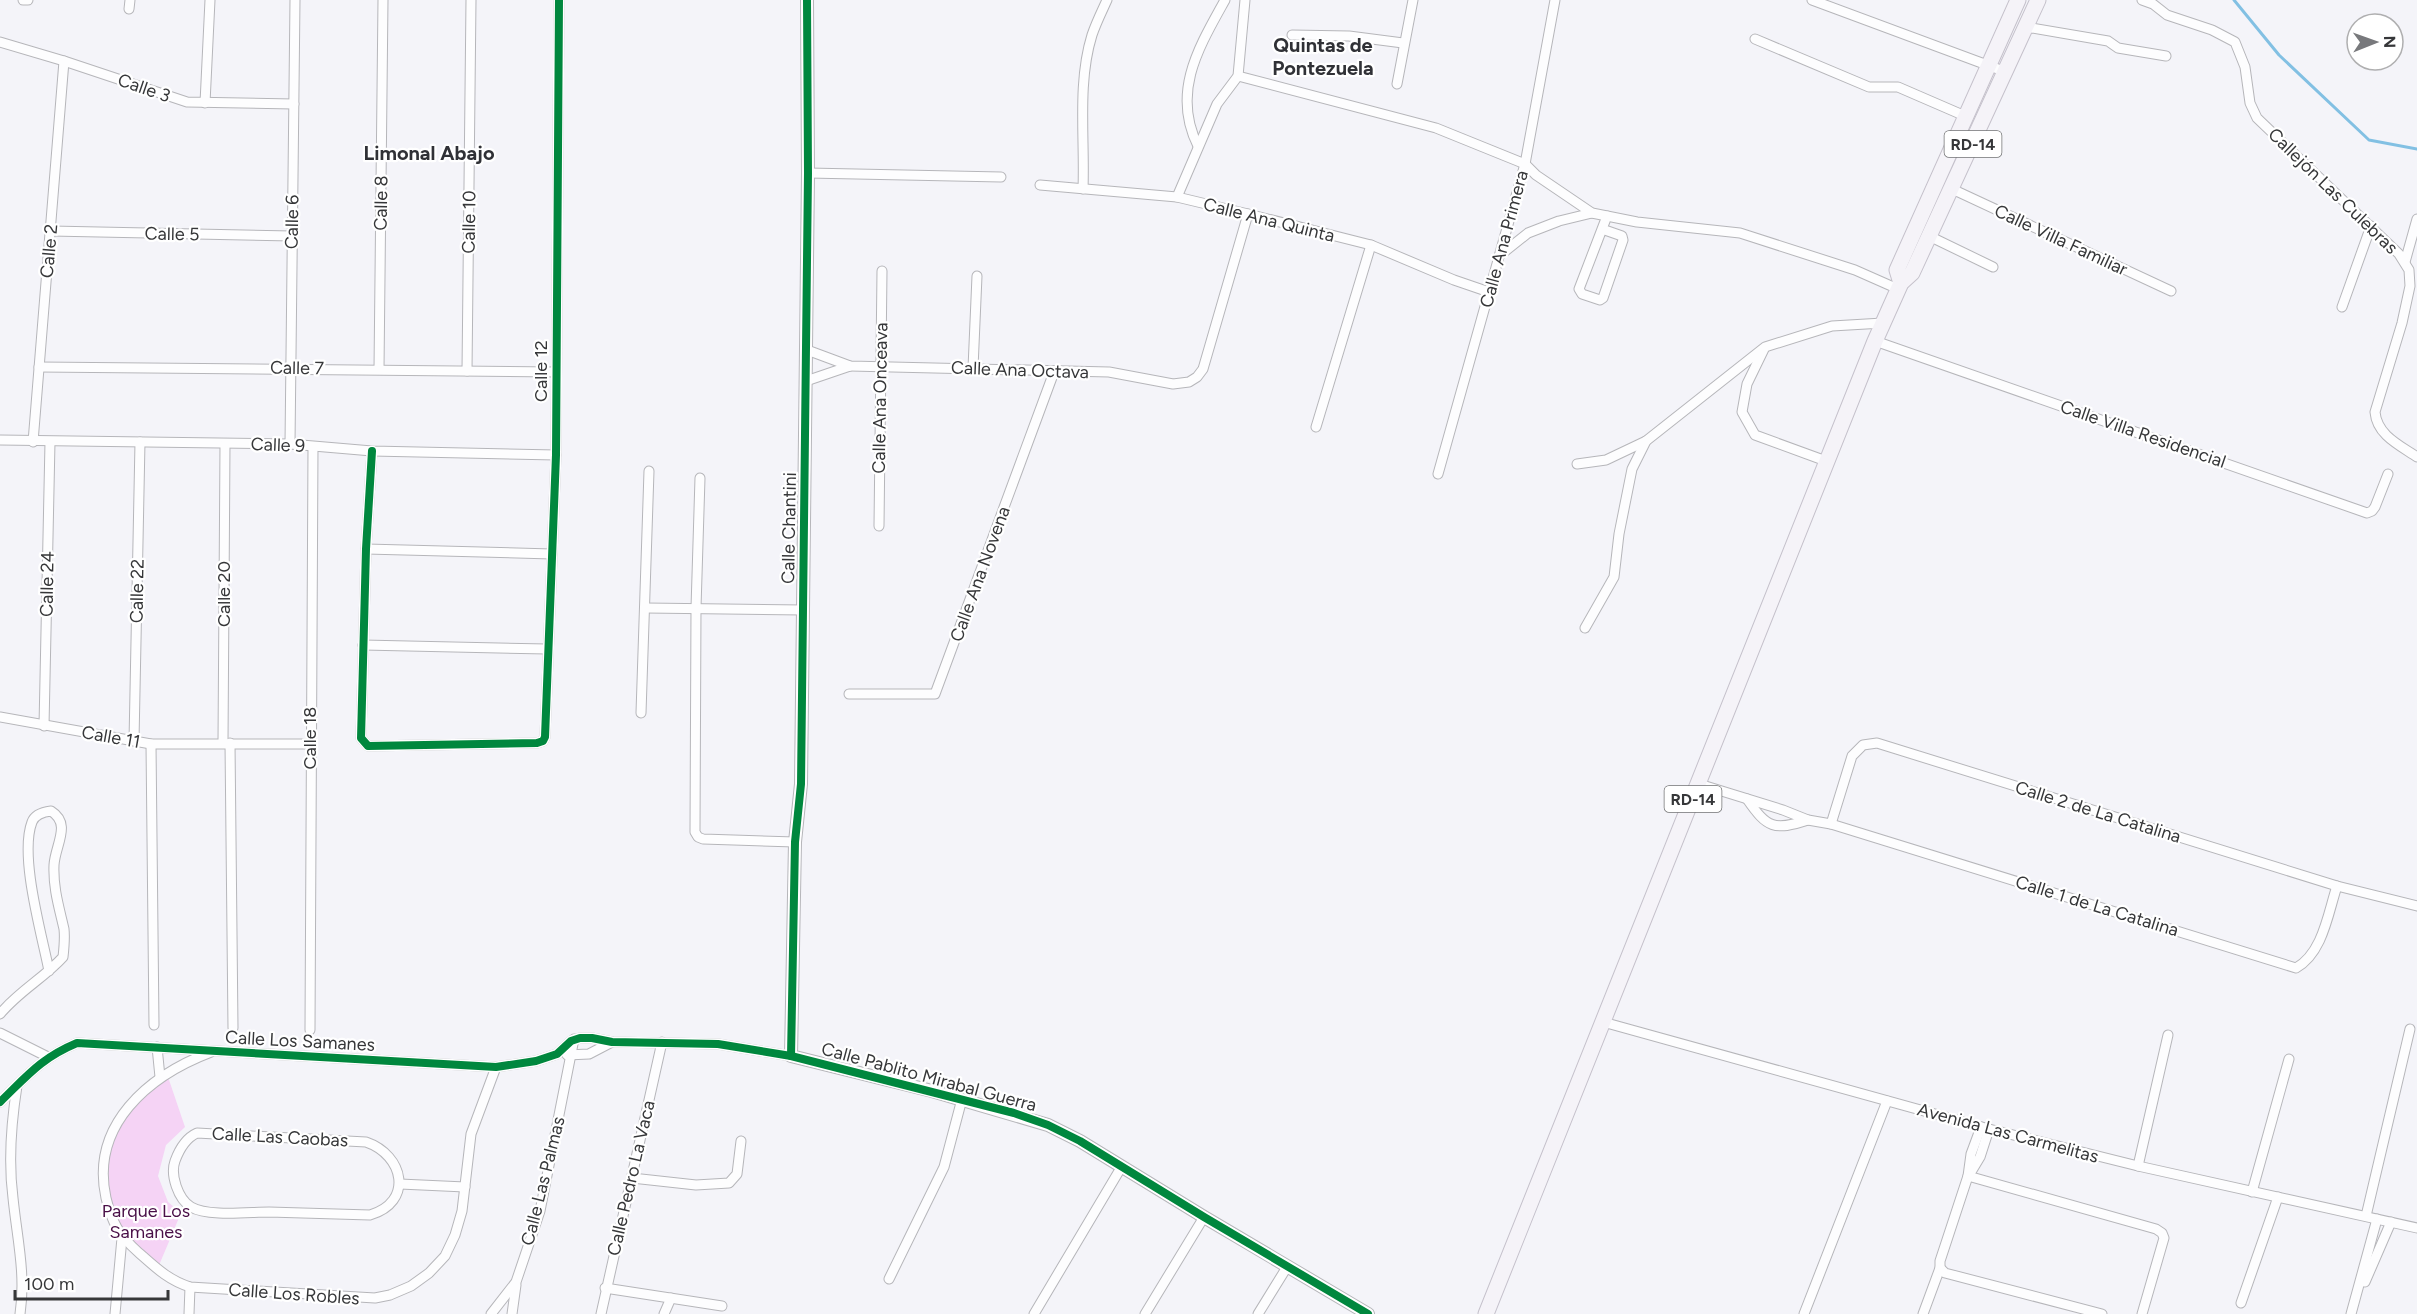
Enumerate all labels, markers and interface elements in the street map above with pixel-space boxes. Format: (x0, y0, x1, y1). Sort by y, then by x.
north arrow (2345, 12, 2405, 72)
district label: Quintas de Pontezuela (1272, 33, 1374, 80)
text: N (2380, 35, 2399, 48)
street label: Calle 3 (115, 69, 173, 107)
street label: Callejón Las Culebras (2263, 123, 2403, 259)
road number: RD-14 (1944, 131, 2002, 157)
district label: Limonal Abajo (363, 141, 495, 165)
street label: Calle Ana Primera (1475, 168, 1533, 310)
street label: Calle 8 (370, 175, 392, 231)
street label: Calle 10 (457, 190, 481, 254)
street label: Calle Ana Quinta (1201, 193, 1337, 247)
street label: Calle 6 (281, 195, 303, 249)
street label: Calle Villa Familiar (1991, 200, 2131, 280)
street label: Calle 2 (36, 223, 62, 279)
street label: Calle 5 (144, 223, 200, 245)
street label: Calle Ana Onceava (868, 322, 892, 474)
street label: Calle 12 (530, 340, 552, 402)
street label: Calle 7 (270, 357, 325, 379)
street label: Calle Ana Octava (951, 357, 1089, 383)
street label: Calle Villa Residencial (2057, 395, 2229, 473)
street label: Calle 9 (250, 433, 306, 457)
street label: Calle Chantini (777, 472, 801, 584)
street label: Calle Ana Novena (945, 503, 1015, 645)
street label: Calle 24 (35, 551, 59, 617)
street label: Calle 22 (125, 559, 149, 623)
street label: Calle 20 (213, 561, 235, 627)
street label: Calle 18 (299, 707, 321, 769)
street label: Calle 11 (80, 721, 142, 753)
street label: Calle 2 de La Catalina (2012, 776, 2184, 848)
road number: RD-14 (1664, 786, 1722, 812)
street label: Calle 1 de La Catalina (2013, 871, 2181, 941)
street label: Calle Los Samanes (225, 1026, 375, 1056)
street label: Calle Pablito Mirabal Guerra (819, 1038, 1039, 1116)
street label: Calle Pedro La Vaca (602, 1098, 660, 1258)
street label: Avenida Las Carmelitas (1915, 1098, 2101, 1168)
street label: Calle Las Palmas (516, 1114, 570, 1248)
street label: Calle Las Caobas (211, 1122, 349, 1152)
park label: Parque Los Samanes (102, 1200, 190, 1243)
scale bar (15, 1263, 168, 1301)
text: 100 m (24, 1273, 74, 1295)
street label: Calle Los Robles (228, 1278, 360, 1310)

